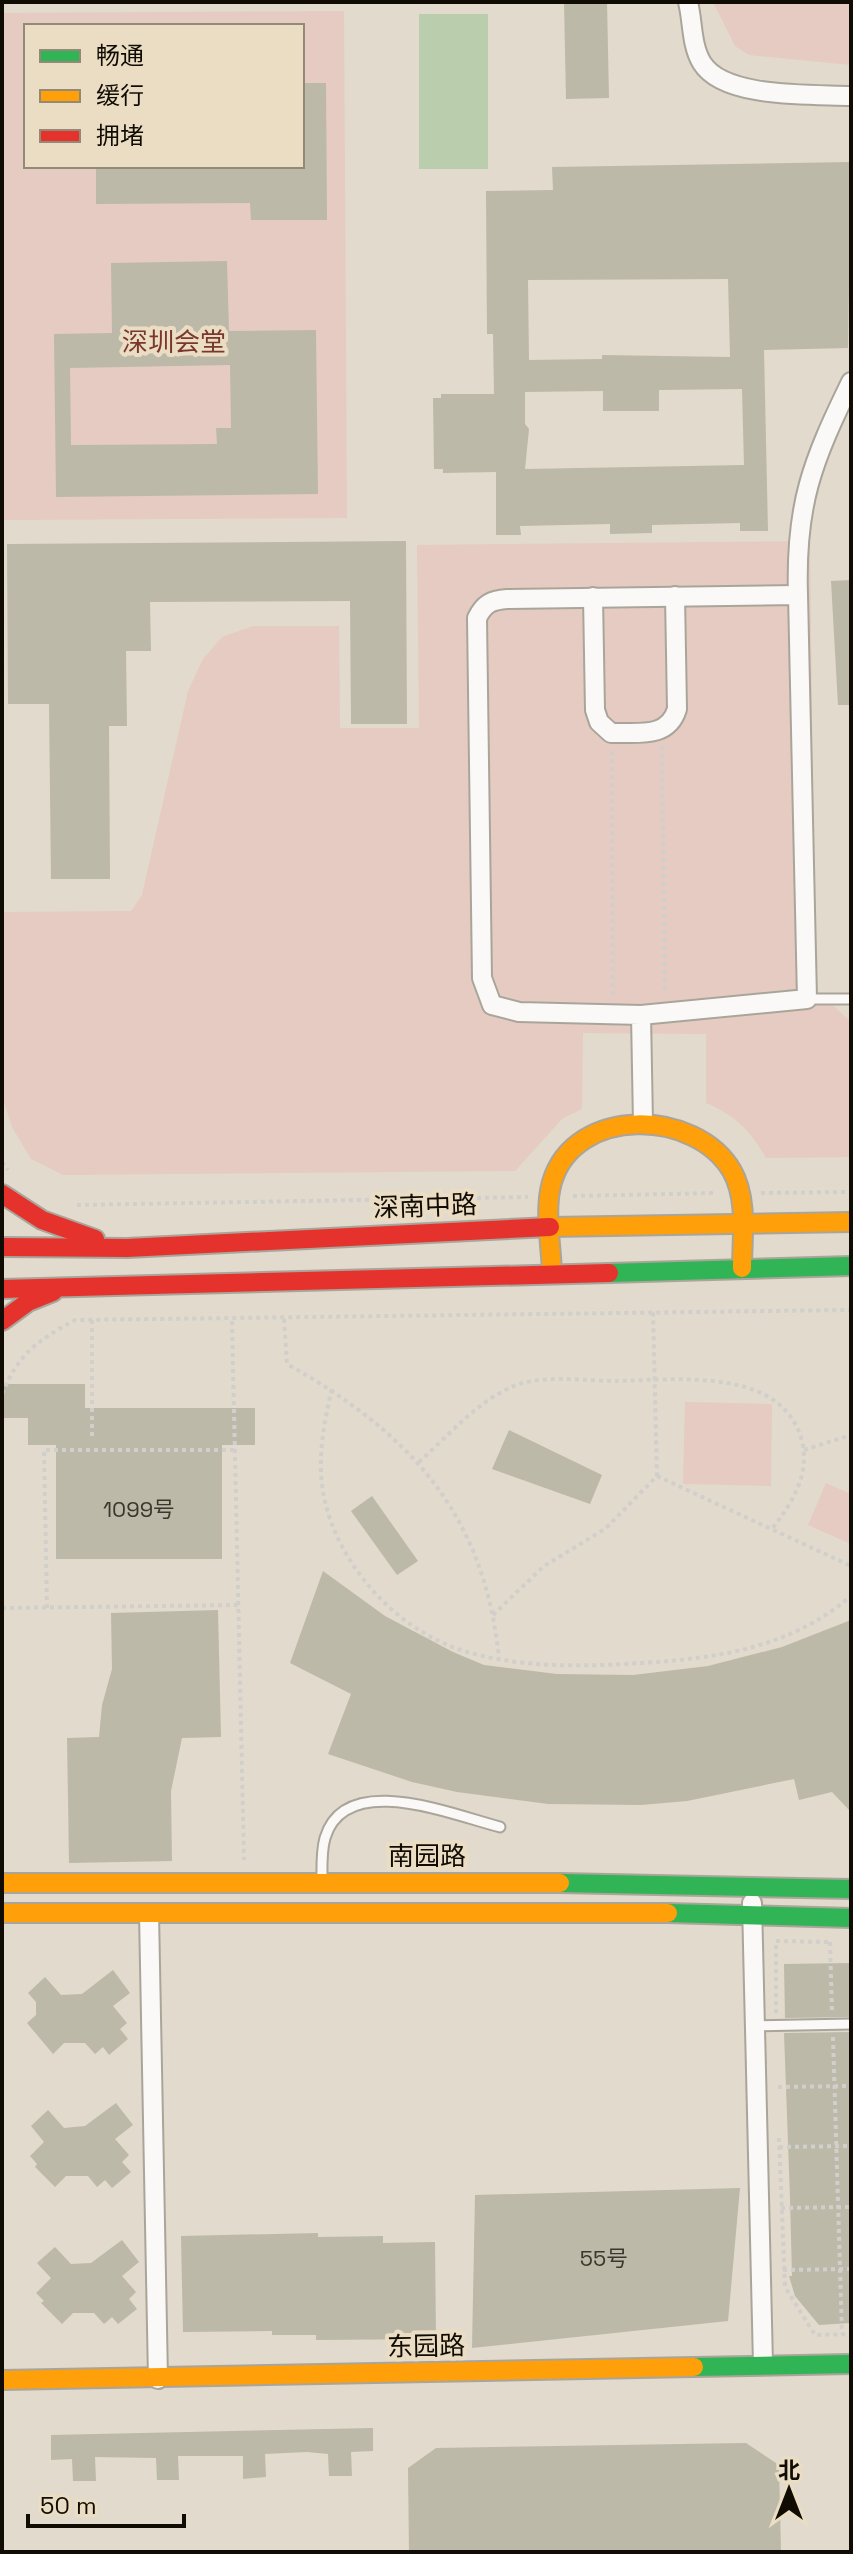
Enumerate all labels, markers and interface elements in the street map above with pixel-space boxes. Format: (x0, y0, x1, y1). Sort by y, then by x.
legend (24, 24, 304, 168)
text: 畅通 (96, 40, 144, 71)
text: 缓行 (96, 80, 144, 111)
text: 拥堵 (96, 120, 144, 151)
park label: 深圳会堂 (122, 325, 226, 359)
street label: 深南中路 (372, 1187, 478, 1225)
house number: 1099号 (103, 1495, 175, 1523)
street label: 南园路 (388, 1839, 466, 1873)
house number: 55号 (580, 2244, 628, 2272)
street label: 东园路 (387, 2328, 465, 2364)
north arrow (749, 2450, 829, 2530)
text: 北 (778, 2456, 800, 2484)
scale bar (28, 2478, 184, 2528)
text: 50 m (40, 2490, 97, 2521)

